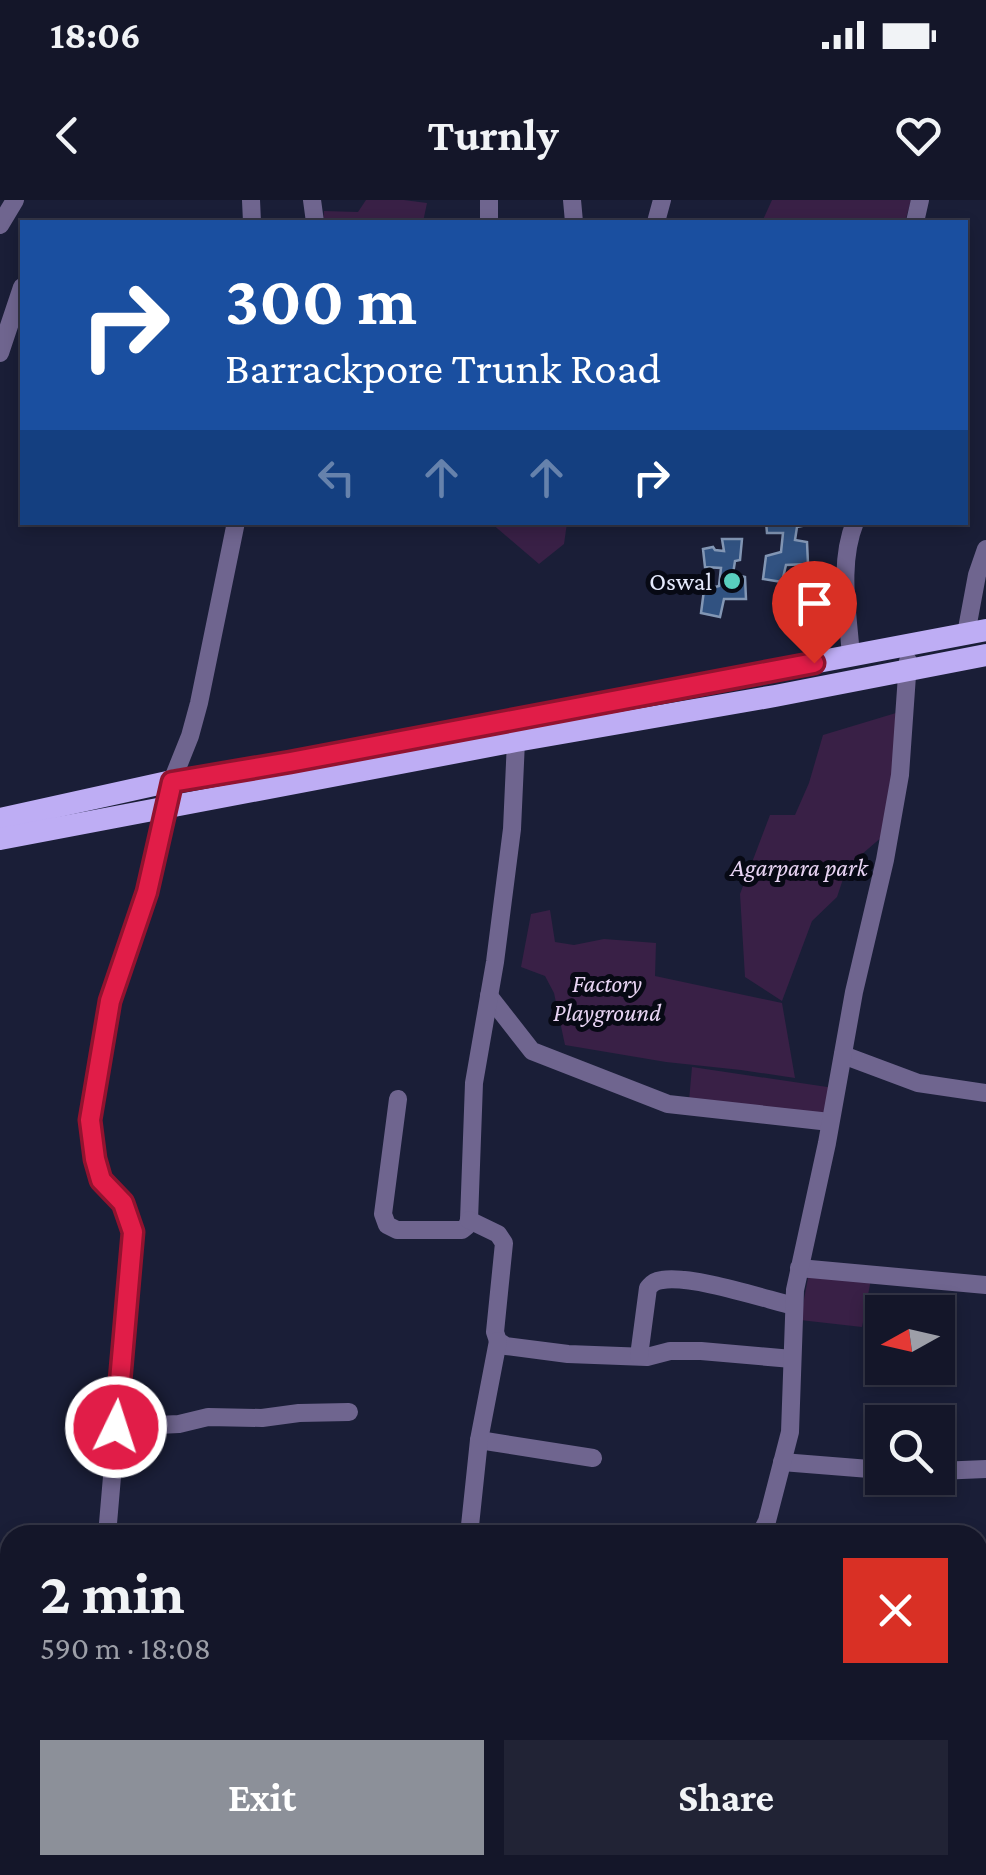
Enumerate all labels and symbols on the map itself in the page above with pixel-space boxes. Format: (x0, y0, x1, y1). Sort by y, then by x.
pin (772, 561, 857, 664)
place label: Oswal (649, 568, 712, 595)
marker: Oswal (721, 570, 743, 592)
park label: Agarpara park (728, 854, 869, 882)
park label: Factory Playground (553, 970, 662, 1027)
north arrow (865, 1295, 955, 1385)
position arrow (64, 1375, 168, 1479)

